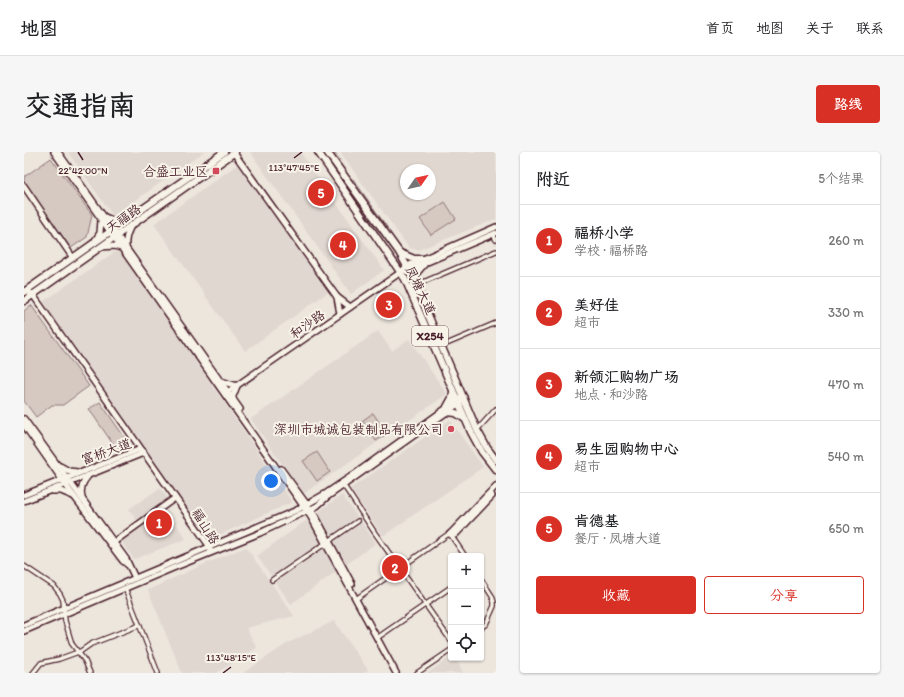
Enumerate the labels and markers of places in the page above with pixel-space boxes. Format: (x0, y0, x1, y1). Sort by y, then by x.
place label: 合盛工业区 (143, 164, 208, 179)
marker: 合盛工业区 (211, 166, 221, 176)
pin: 5 (308, 178, 334, 208)
pin: 4 (330, 230, 356, 260)
pin: 3 (376, 290, 402, 320)
place label: 深圳市城诚包装制品有限公司 (274, 422, 443, 437)
marker: 深圳市城诚包装制品有限公司 (446, 424, 456, 434)
pin: 1 (146, 508, 172, 538)
pin: 2 (382, 553, 408, 583)

